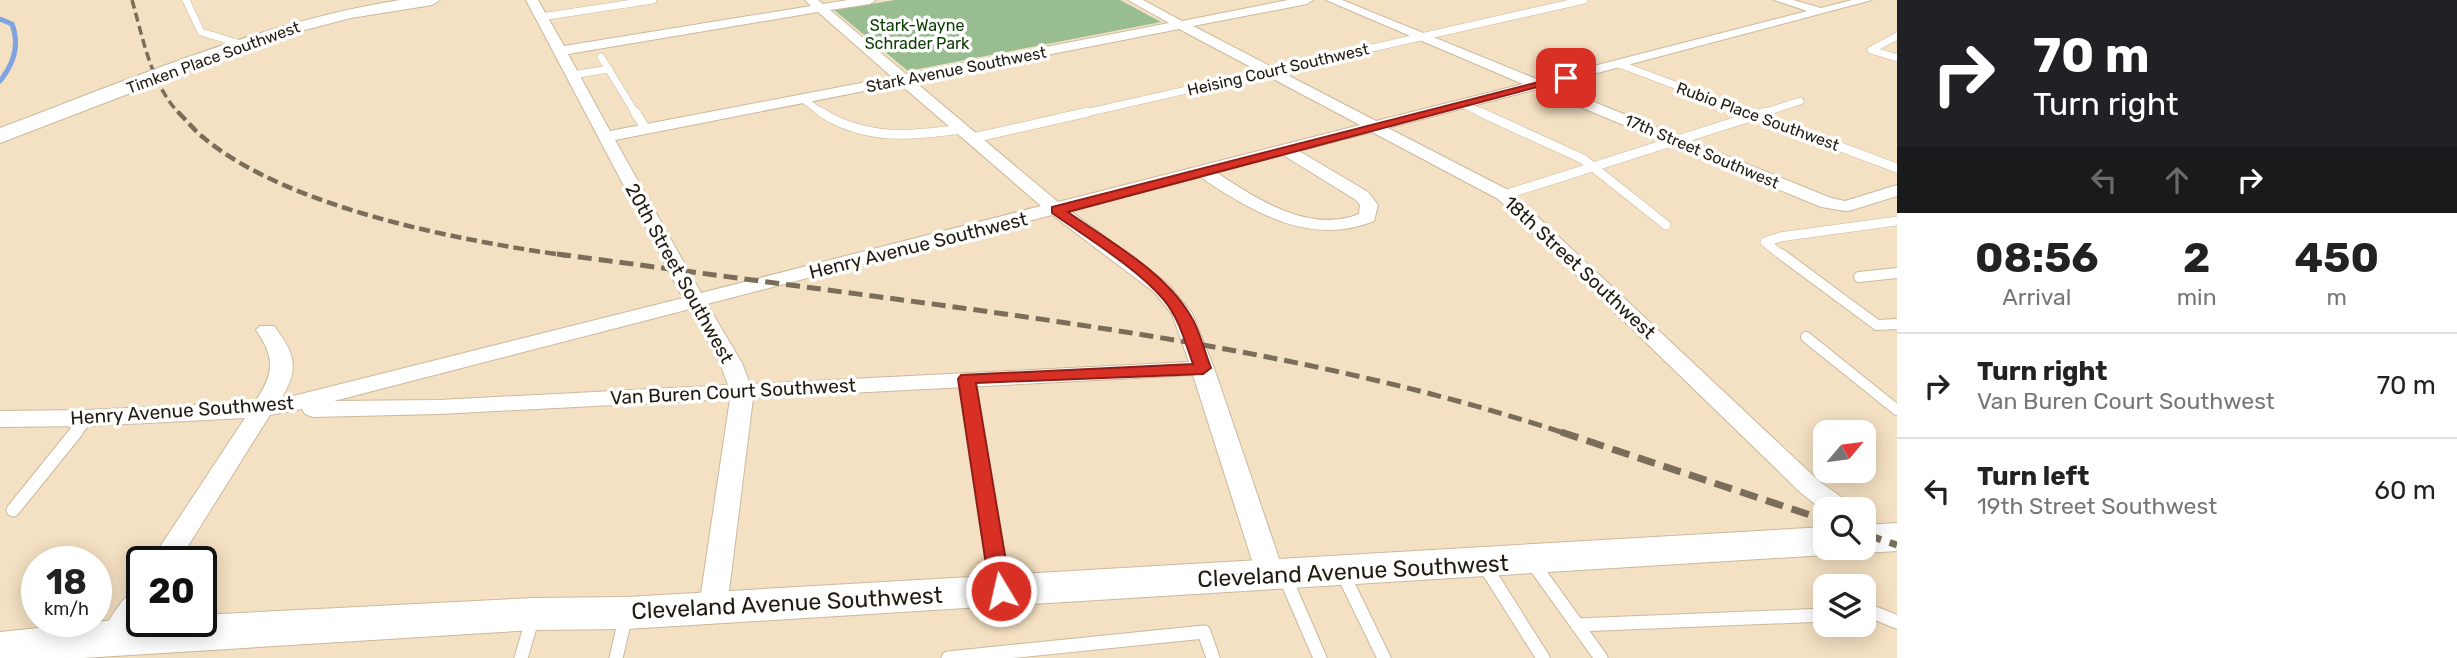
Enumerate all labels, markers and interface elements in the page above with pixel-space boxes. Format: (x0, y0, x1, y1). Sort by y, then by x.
park label: Stark-Wayne Schrader Park (865, 16, 970, 53)
street label: Timken Place Southwest (124, 17, 302, 98)
text: 70 m (2033, 26, 2150, 84)
icon: right (1918, 28, 2009, 119)
street label: Heising Court Southwest (1185, 39, 1371, 100)
street label: Stark Avenue Southwest (864, 43, 1048, 96)
pin (1536, 48, 1596, 108)
icon: arrive (1547, 59, 1585, 97)
street label: Rubio Place Southwest (1674, 78, 1842, 155)
text: Turn right (2033, 85, 2178, 123)
street label: 17th Street Southwest (1622, 110, 1782, 193)
icon: left (2085, 161, 2123, 199)
icon: ahead (2158, 161, 2196, 199)
icon: right (2231, 161, 2269, 199)
street label: 20th Street Southwest (620, 179, 739, 368)
street label: 18th Street Southwest (1499, 191, 1661, 344)
street label: Henry Avenue Southwest (807, 207, 1030, 284)
text: 08:56 (1975, 233, 2099, 283)
text: 2 (2183, 233, 2210, 283)
text: 450 (2295, 233, 2379, 283)
text: Arrival (2002, 283, 2071, 311)
text: min (2177, 283, 2217, 311)
text: m (2327, 283, 2347, 311)
text: Turn right (1977, 356, 2107, 387)
icon: right (1918, 367, 1956, 405)
text: 70 m (2377, 370, 2436, 401)
street label: Van Buren Court Southwest (610, 374, 857, 409)
text: Van Buren Court Southwest (1977, 387, 2275, 415)
street label: Henry Avenue Southwest (69, 391, 295, 430)
north arrow (1813, 420, 1876, 483)
map controls (1813, 420, 1876, 637)
text: Turn left (1977, 461, 2089, 492)
icon: left (1918, 472, 1956, 510)
text: 60 m (2374, 475, 2436, 506)
text: 19th Street Southwest (1977, 492, 2217, 520)
button: search (1813, 497, 1876, 560)
speed limit sign: 20 (126, 546, 217, 637)
street label: Cleveland Avenue Southwest (1197, 549, 1509, 593)
position arrow (964, 554, 1038, 628)
text: 18 (46, 561, 87, 603)
button: layers (1813, 574, 1876, 637)
street label: Cleveland Avenue Southwest (631, 581, 943, 625)
text: km/h (44, 598, 89, 620)

